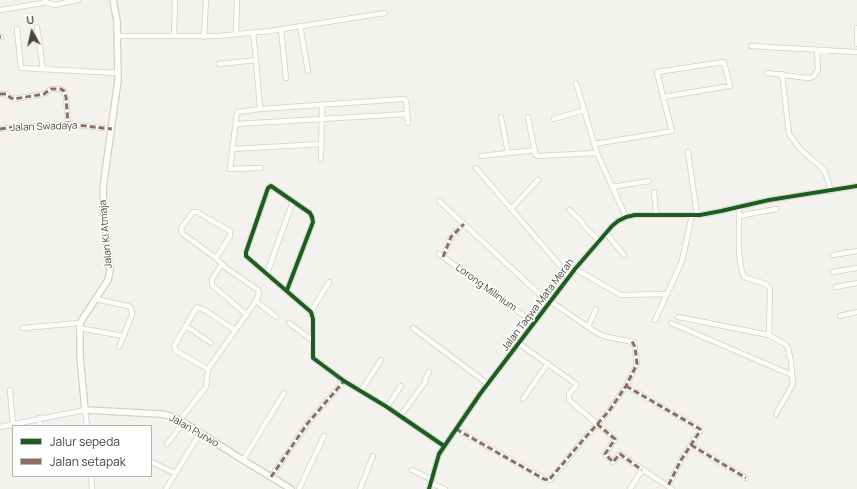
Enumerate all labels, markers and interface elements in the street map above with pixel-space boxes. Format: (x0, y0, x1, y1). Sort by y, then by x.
north arrow (12, 12, 52, 52)
text: U (25, 12, 35, 28)
street label: Jalan Swadaya (10, 120, 78, 134)
street label: Jalan Ki Atmaja (97, 199, 115, 269)
street label: Jalan Taqwa Mata Merah (499, 257, 577, 353)
street label: Lorong Milinium (453, 262, 519, 314)
street label: Jalan Purwo (167, 412, 221, 450)
legend (12, 425, 152, 477)
text: Jalur sepeda (50, 433, 120, 450)
text: Jalan setapak (50, 453, 126, 470)

